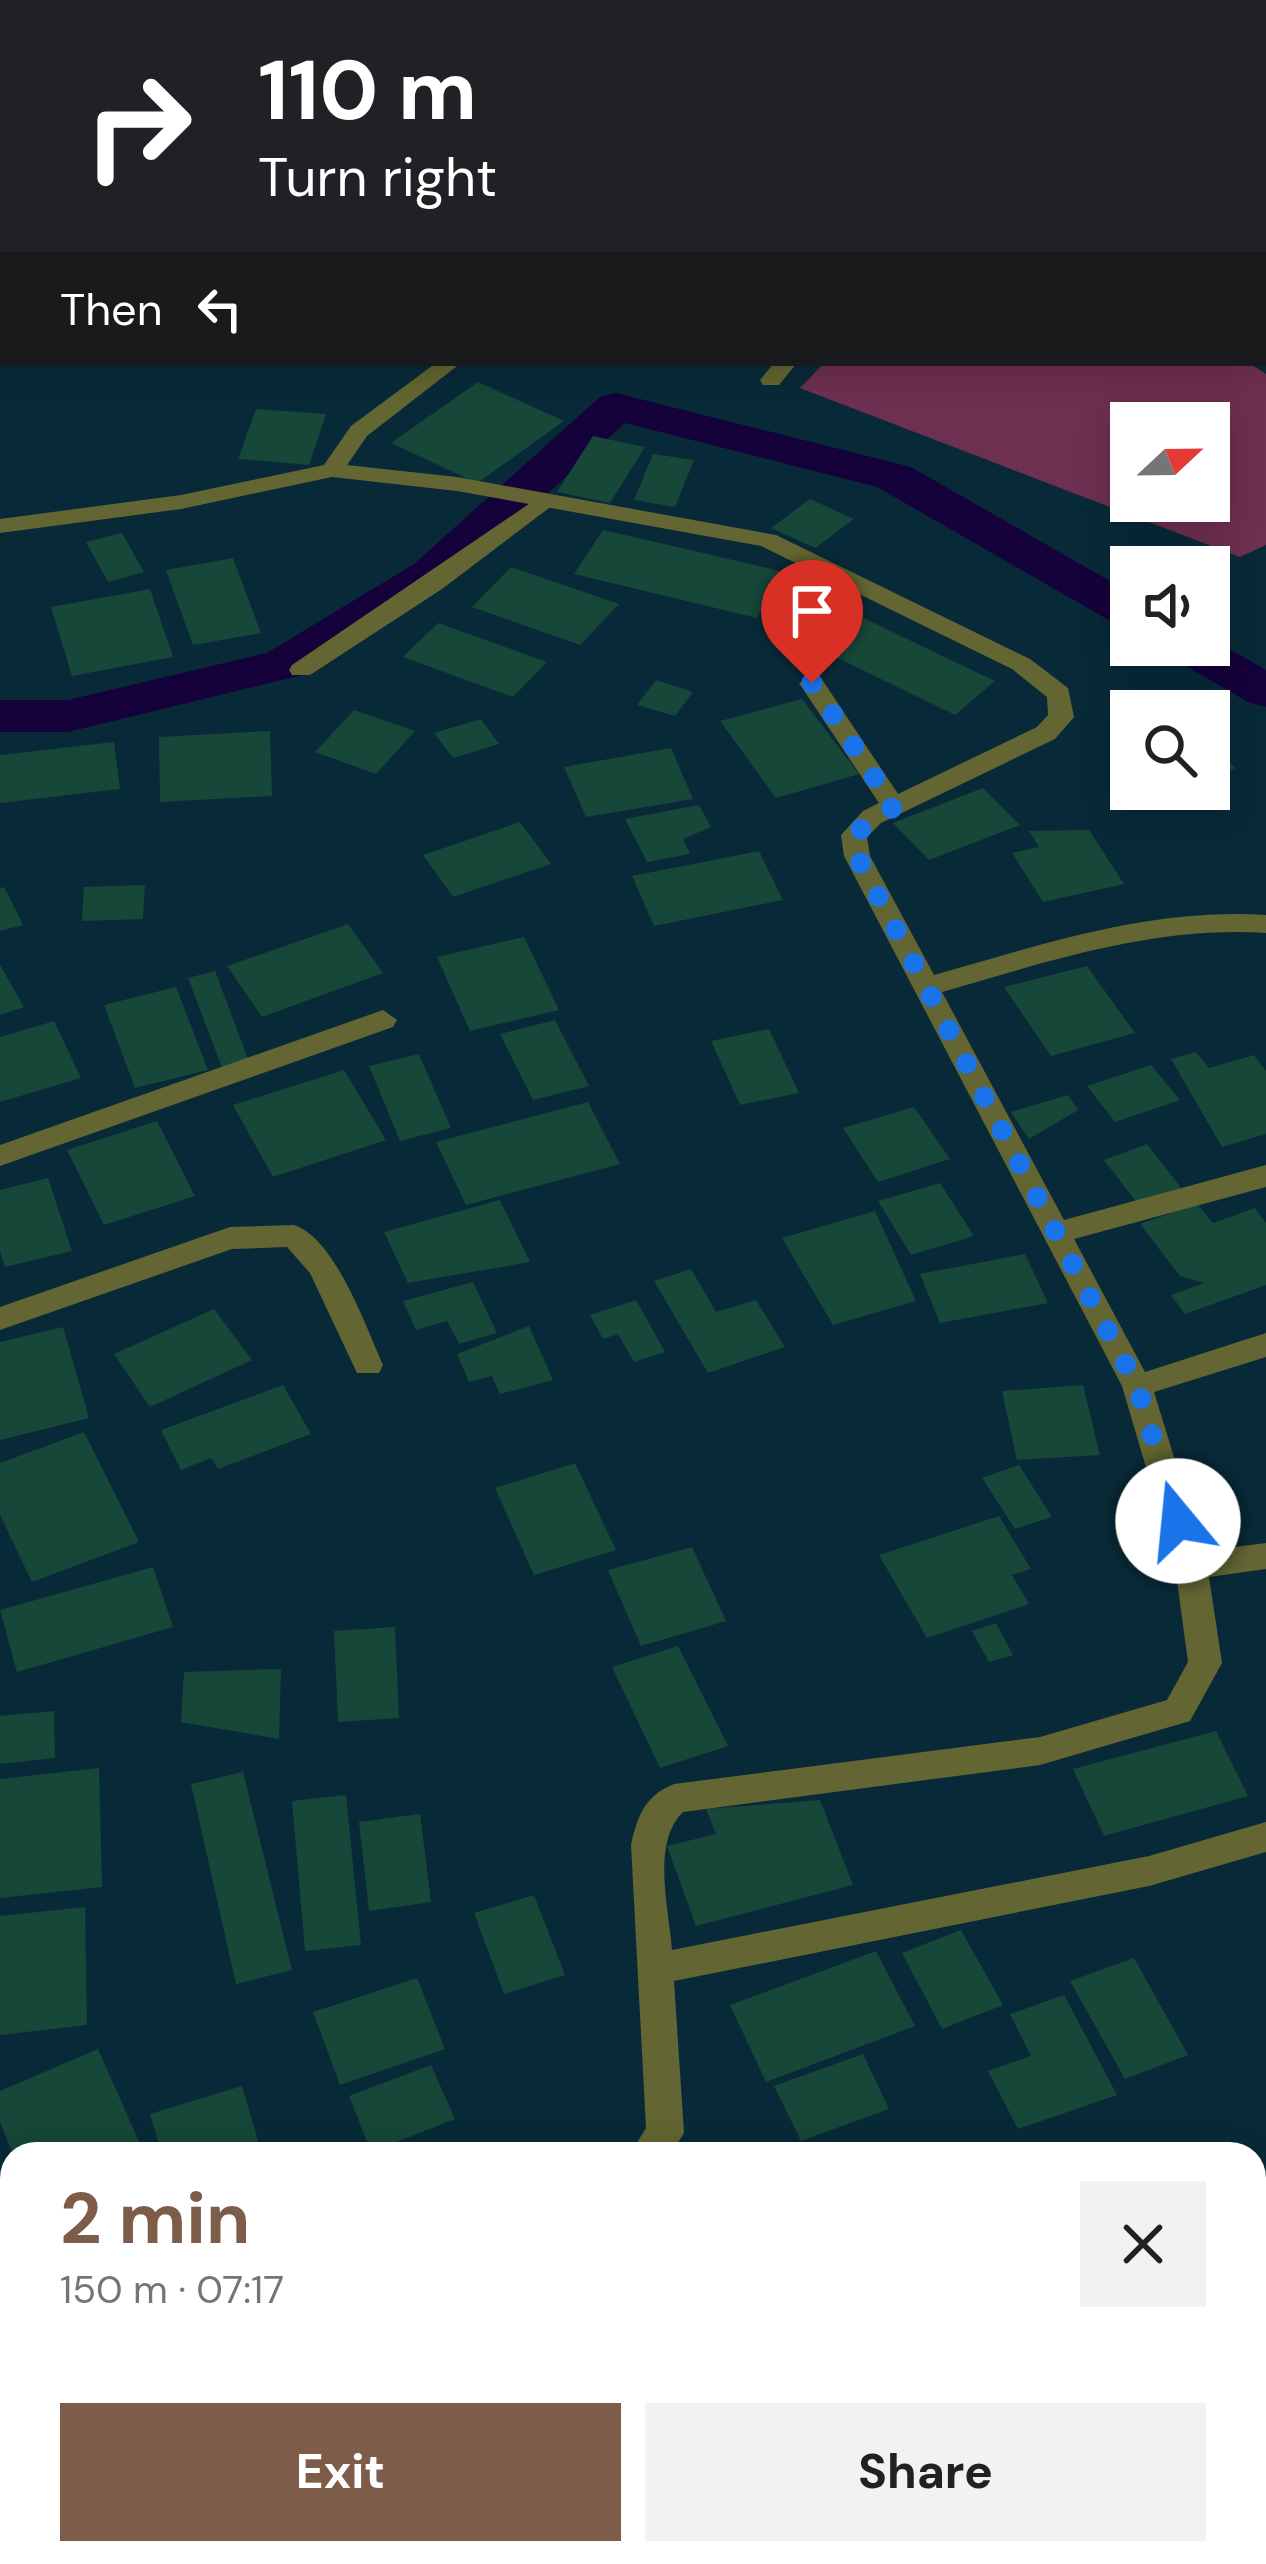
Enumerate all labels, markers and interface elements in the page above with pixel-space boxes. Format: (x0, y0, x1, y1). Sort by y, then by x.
text: 110 m (258, 36, 477, 145)
icon: right (60, 48, 216, 204)
text: Turn right (258, 142, 497, 213)
icon: left (187, 276, 253, 342)
text: Then (60, 280, 163, 339)
north arrow (1110, 402, 1230, 522)
map controls (1110, 402, 1230, 810)
button: sound (1110, 546, 1230, 666)
pin (761, 560, 863, 683)
icon: arrive (779, 578, 845, 644)
button: search (1110, 690, 1230, 810)
position arrow (1115, 1458, 1241, 1584)
text: 2 min (60, 2172, 250, 2265)
button: close (1080, 2181, 1206, 2307)
text: 150 m · 07:17 (60, 2264, 284, 2315)
button: Exit (60, 2403, 621, 2541)
button: Share (645, 2403, 1206, 2541)

